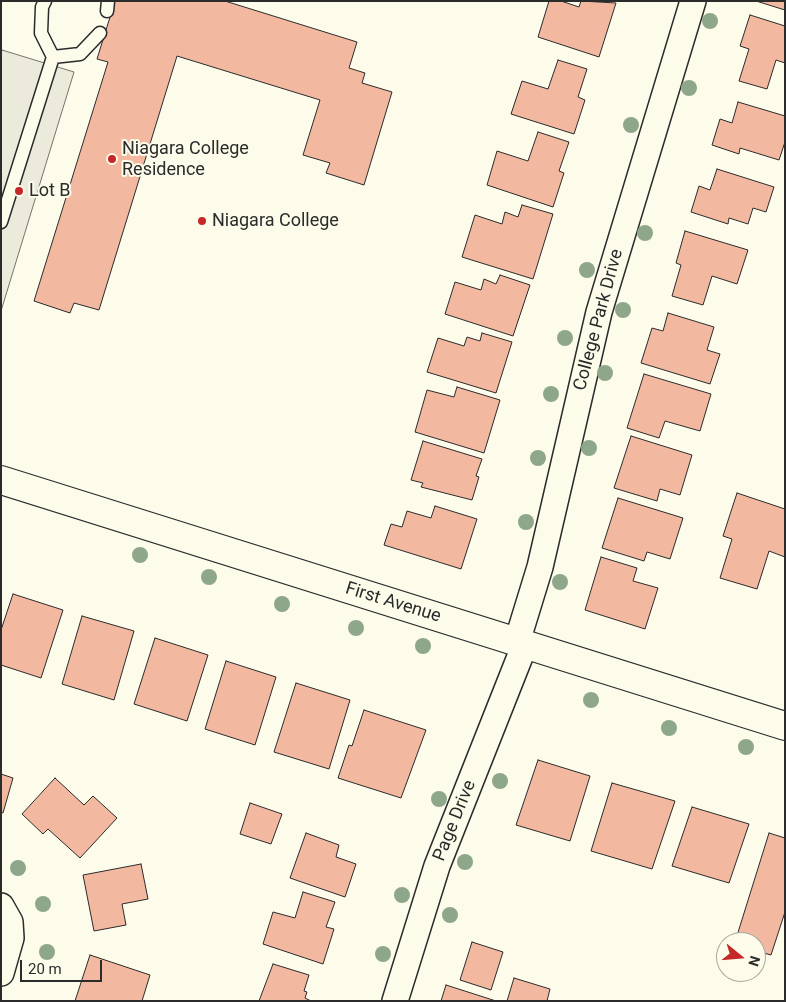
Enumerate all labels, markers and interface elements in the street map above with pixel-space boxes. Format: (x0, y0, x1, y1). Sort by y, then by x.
place label: Niagara College Residence (122, 138, 249, 180)
marker: Niagara College Residence (106, 153, 118, 165)
place label: Lot B (29, 180, 71, 202)
marker: Lot B (13, 185, 25, 197)
place label: Niagara College (212, 210, 339, 232)
marker: Niagara College (196, 215, 208, 227)
street label: College Park Drive (570, 247, 628, 393)
street label: First Avenue (343, 578, 443, 628)
street label: Page Drive (429, 777, 481, 865)
north arrow (716, 932, 766, 982)
scale bar (22, 950, 105, 982)
text: N (745, 954, 763, 968)
text: 20 m (28, 960, 62, 978)

